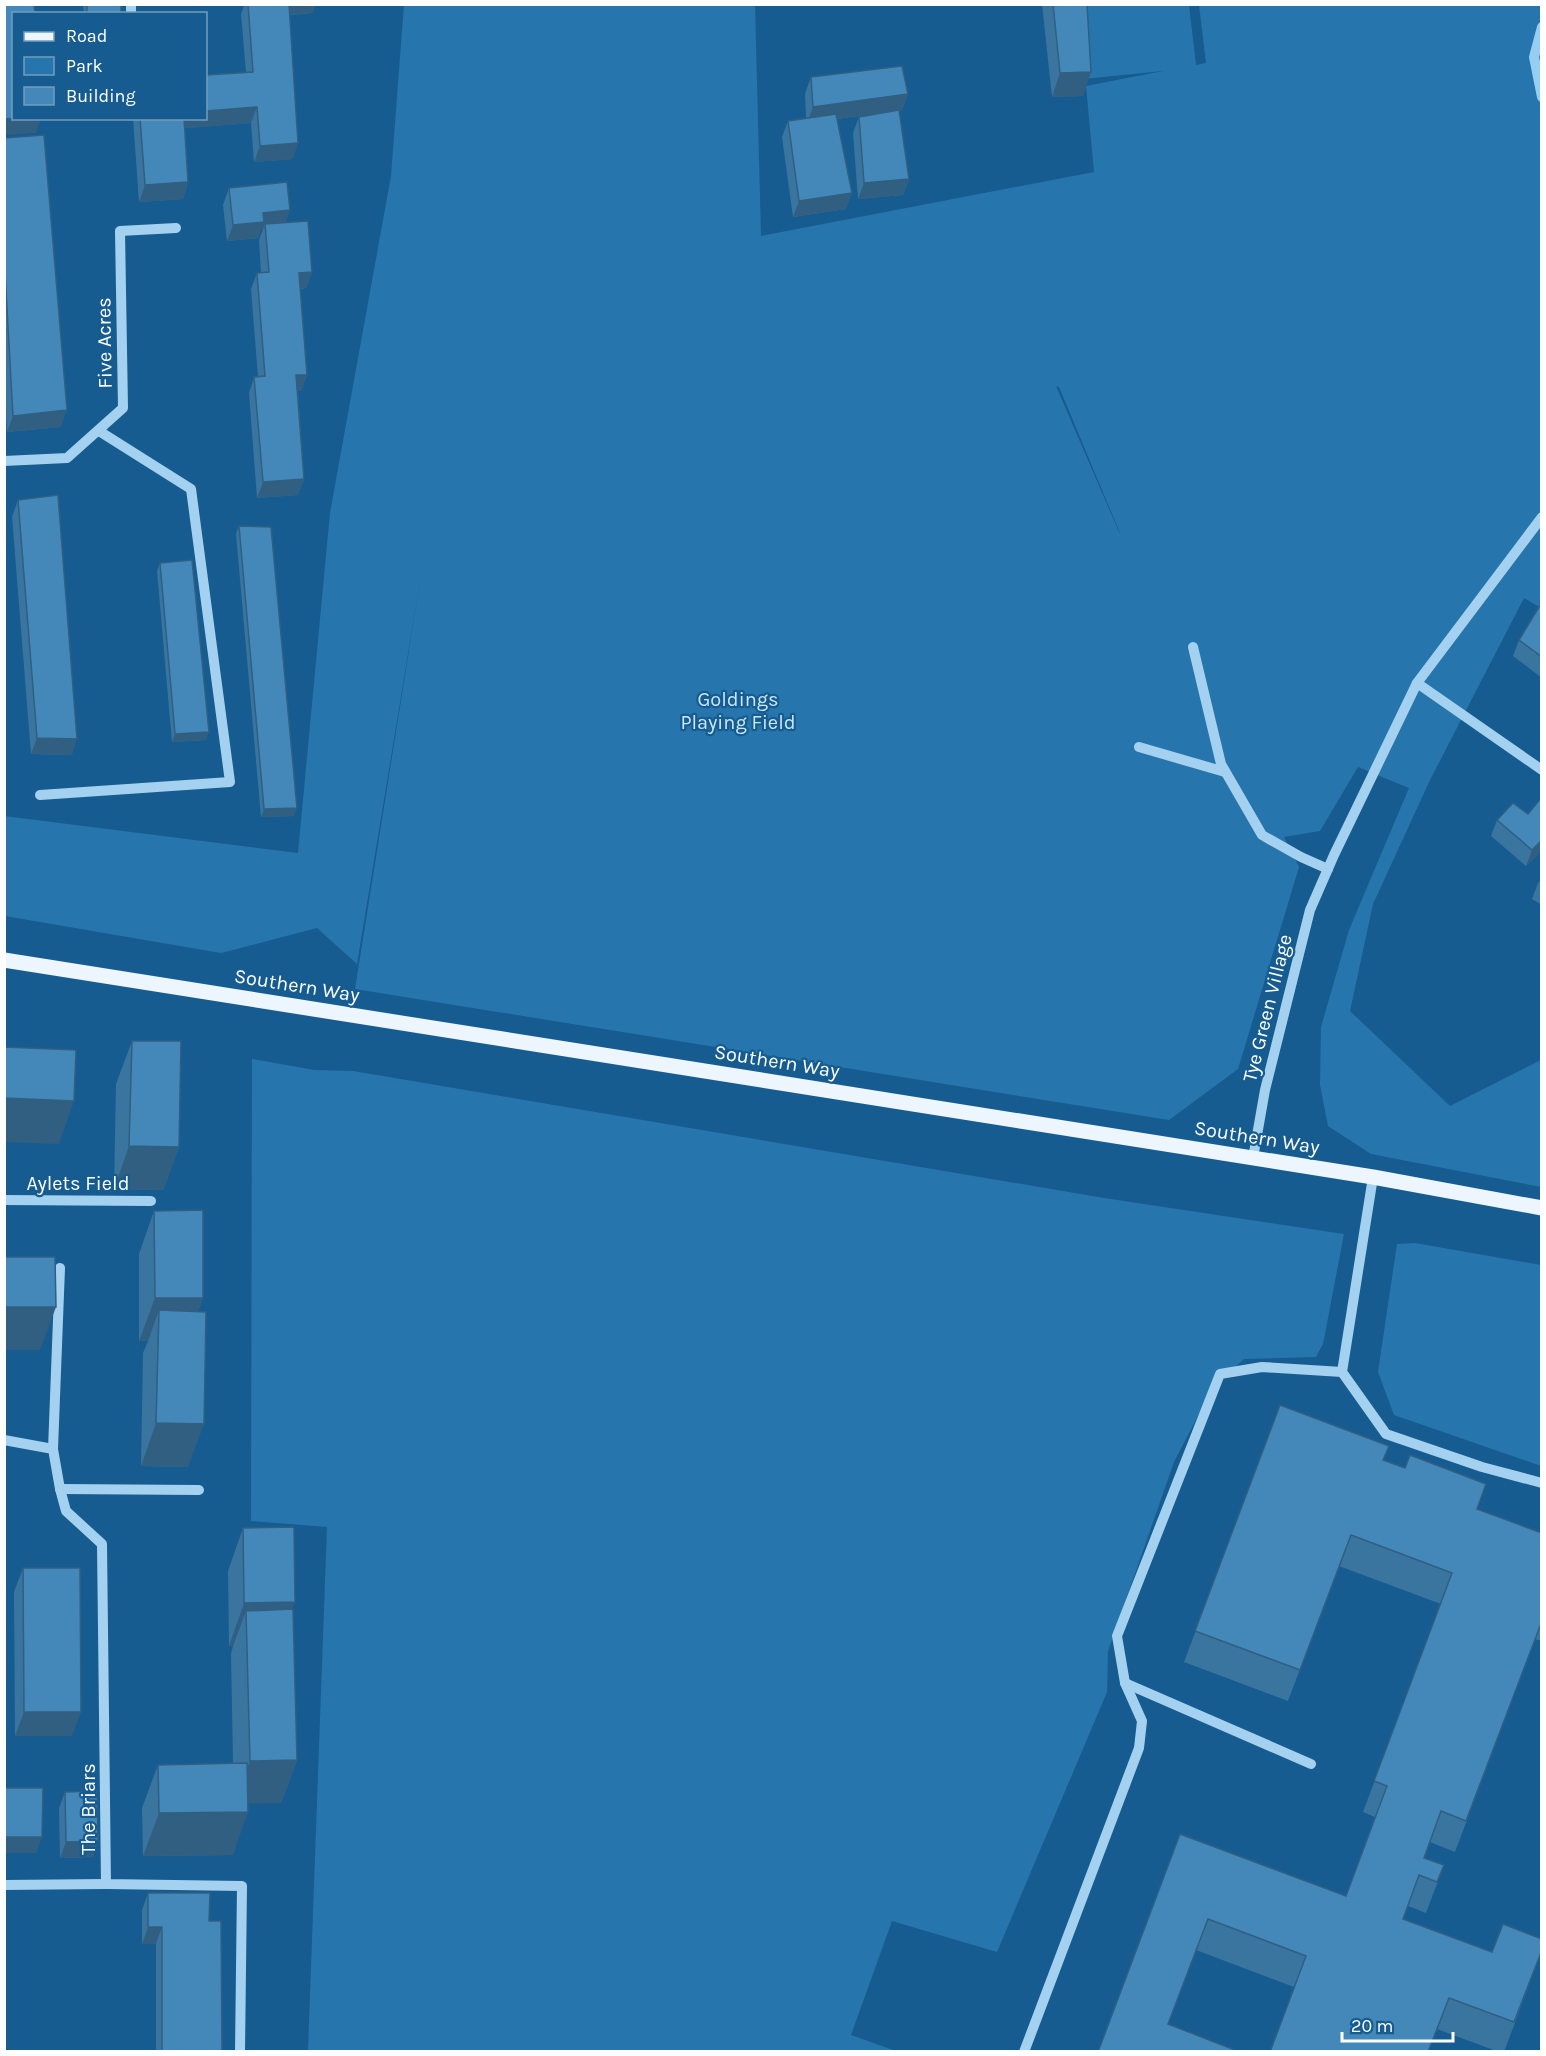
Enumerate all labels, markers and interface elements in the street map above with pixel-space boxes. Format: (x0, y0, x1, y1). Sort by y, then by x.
legend (12, 12, 207, 120)
text: Road (66, 25, 107, 47)
text: Park (66, 55, 103, 77)
text: Building (66, 85, 136, 107)
street label: Five Acres (92, 297, 117, 389)
park label: Goldings Playing Field (680, 688, 796, 734)
street label: Tye Green Village (1238, 932, 1297, 1084)
street label: Southern Way (233, 964, 361, 1007)
street label: Southern Way (713, 1040, 841, 1083)
street label: Southern Way (1193, 1116, 1321, 1159)
street label: Aylets Field (26, 1172, 130, 1195)
street label: The Briars (77, 1763, 100, 1855)
scale bar (1342, 2005, 1453, 2043)
text: 20 m (1351, 2015, 1393, 2037)

